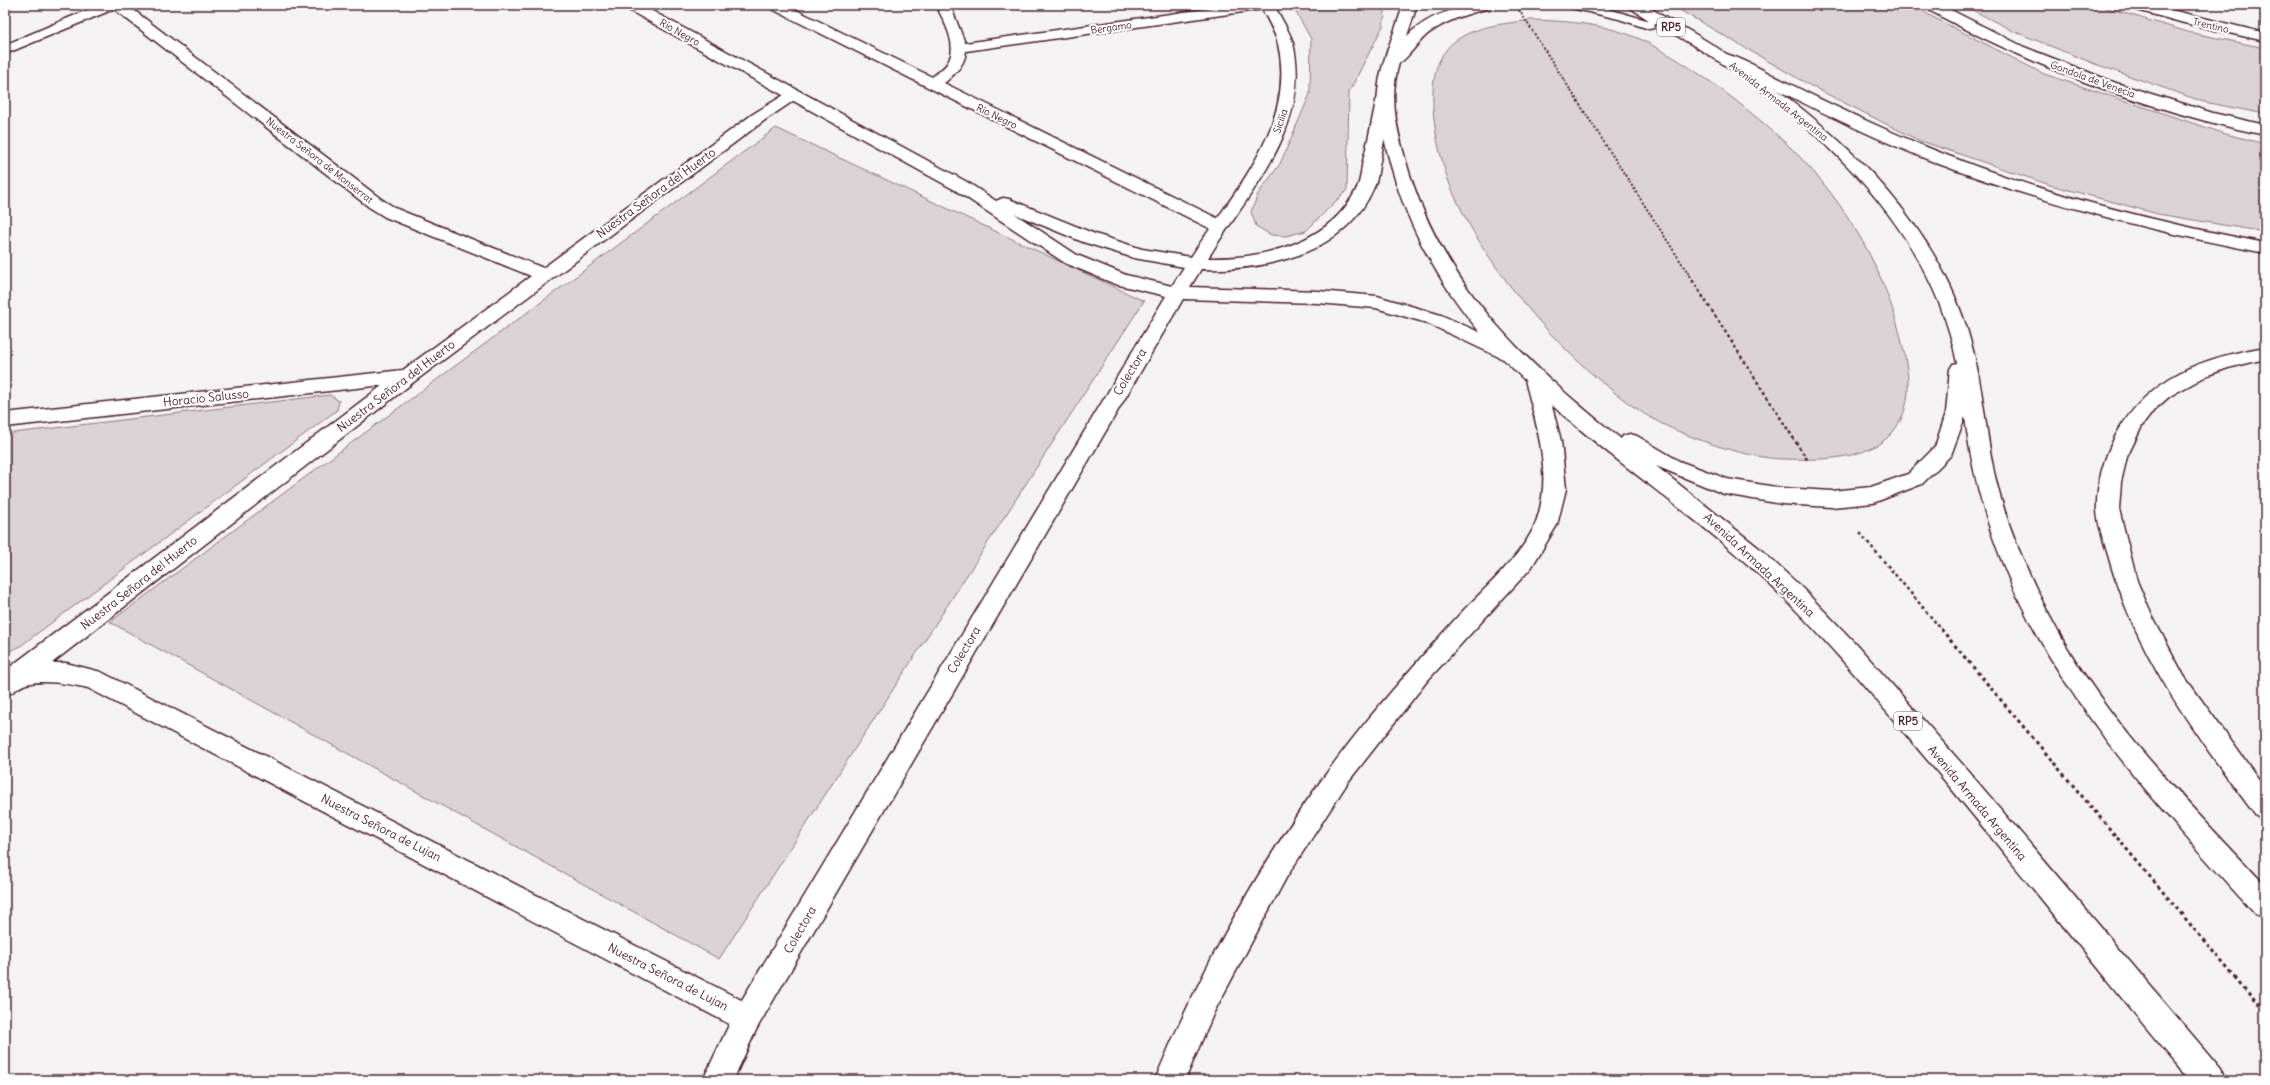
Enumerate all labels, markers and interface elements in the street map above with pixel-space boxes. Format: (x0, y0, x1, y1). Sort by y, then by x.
street label: Trentino (2192, 15, 2230, 36)
street label: Río Negro (657, 16, 702, 49)
street label: Bergamo (1090, 18, 1133, 37)
road number: RP5 (1657, 18, 1685, 36)
street label: Gondola de Venecia (2049, 58, 2137, 101)
street label: Avenida Armada Argentina (1727, 59, 1831, 144)
street label: Río Negro (974, 101, 1020, 132)
street label: Sicilia (1270, 107, 1291, 135)
street label: Nuestra Señora de Monserrat (263, 114, 376, 207)
street label: Nuestra Señora del Huerto (593, 144, 718, 241)
street label: Nuestra Señora del Huerto (334, 336, 458, 435)
street label: Colectora (1110, 345, 1150, 398)
street label: Horacio Salusso (162, 386, 250, 409)
street label: Avenida Armada Argentina (1701, 509, 1818, 620)
street label: Nuestra Señora del Huerto (77, 532, 200, 633)
street label: Colectora (944, 623, 984, 676)
road number: RP5 (1894, 712, 1922, 730)
street label: Avenida Armada Argentina (1925, 742, 2030, 864)
street label: Nuestra Señora de Lujan (319, 791, 444, 864)
street label: Colectora (780, 903, 819, 956)
street label: Nuestra Señora de Lujan (606, 940, 731, 1013)

